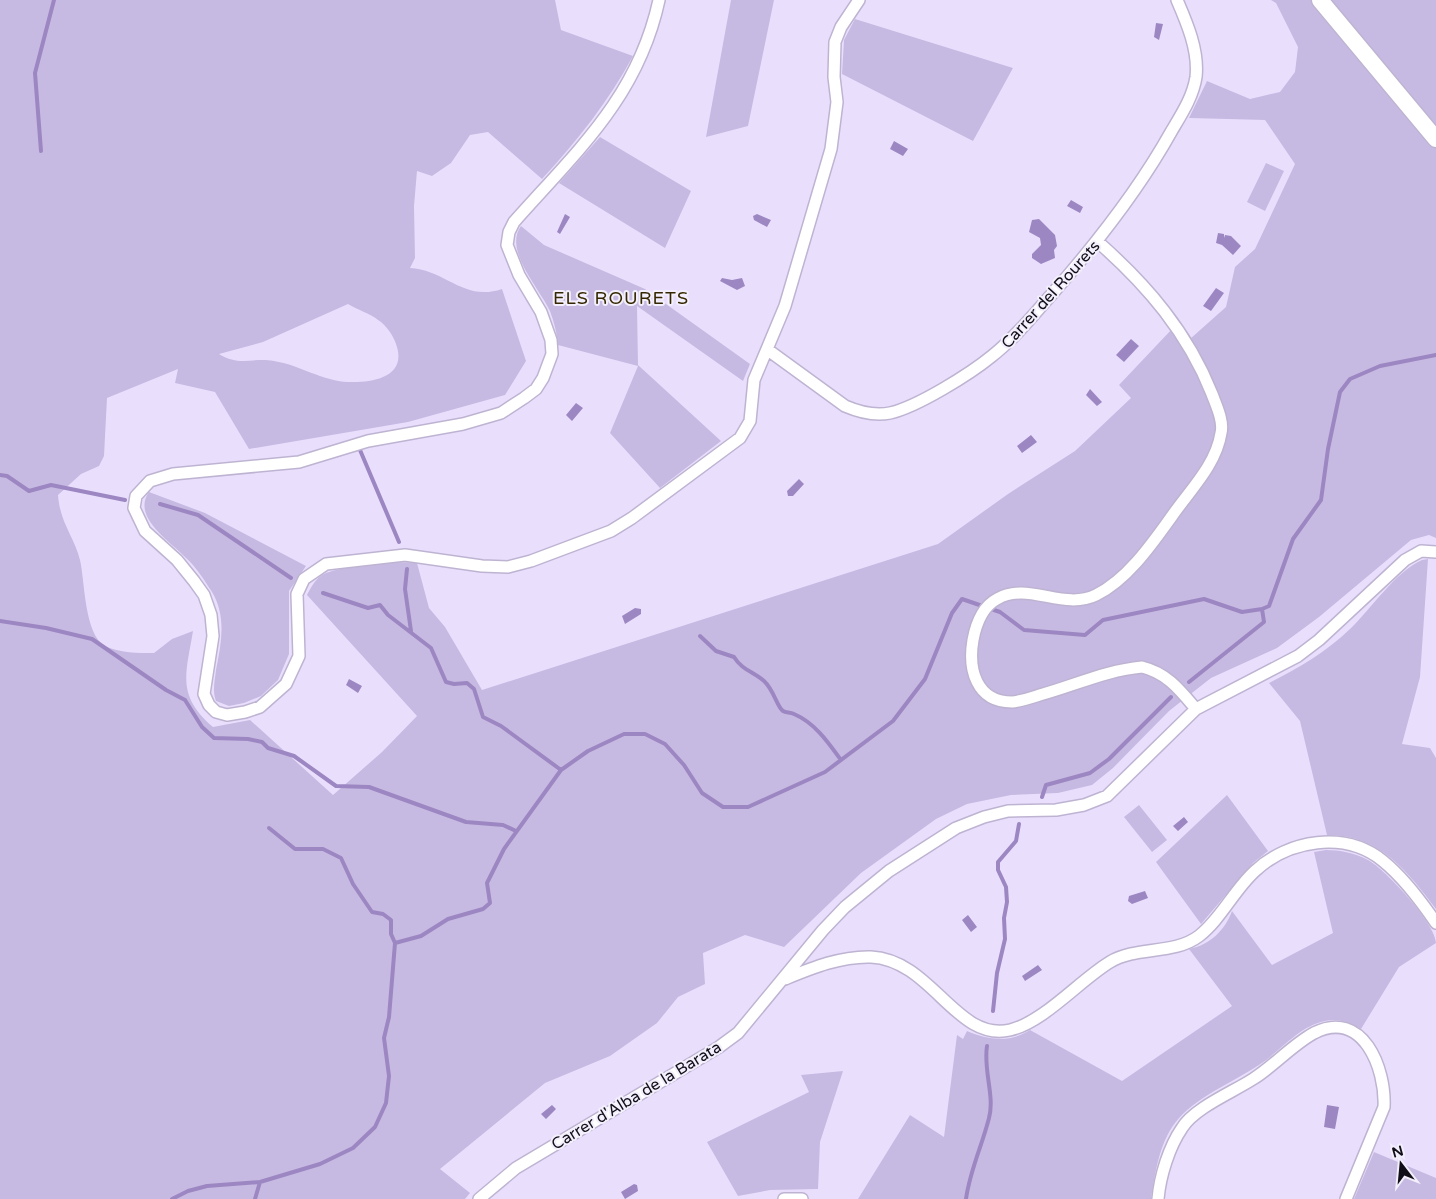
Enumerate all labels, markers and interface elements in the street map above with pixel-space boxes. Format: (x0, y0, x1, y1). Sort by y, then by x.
street label: Carrer del Rourets (997, 237, 1104, 353)
district label: ELS ROURETS (553, 287, 689, 309)
street label: Carrer d'Alba de la Barata (548, 1037, 725, 1155)
north arrow (1376, 1139, 1426, 1189)
text: N (1390, 1142, 1405, 1162)

